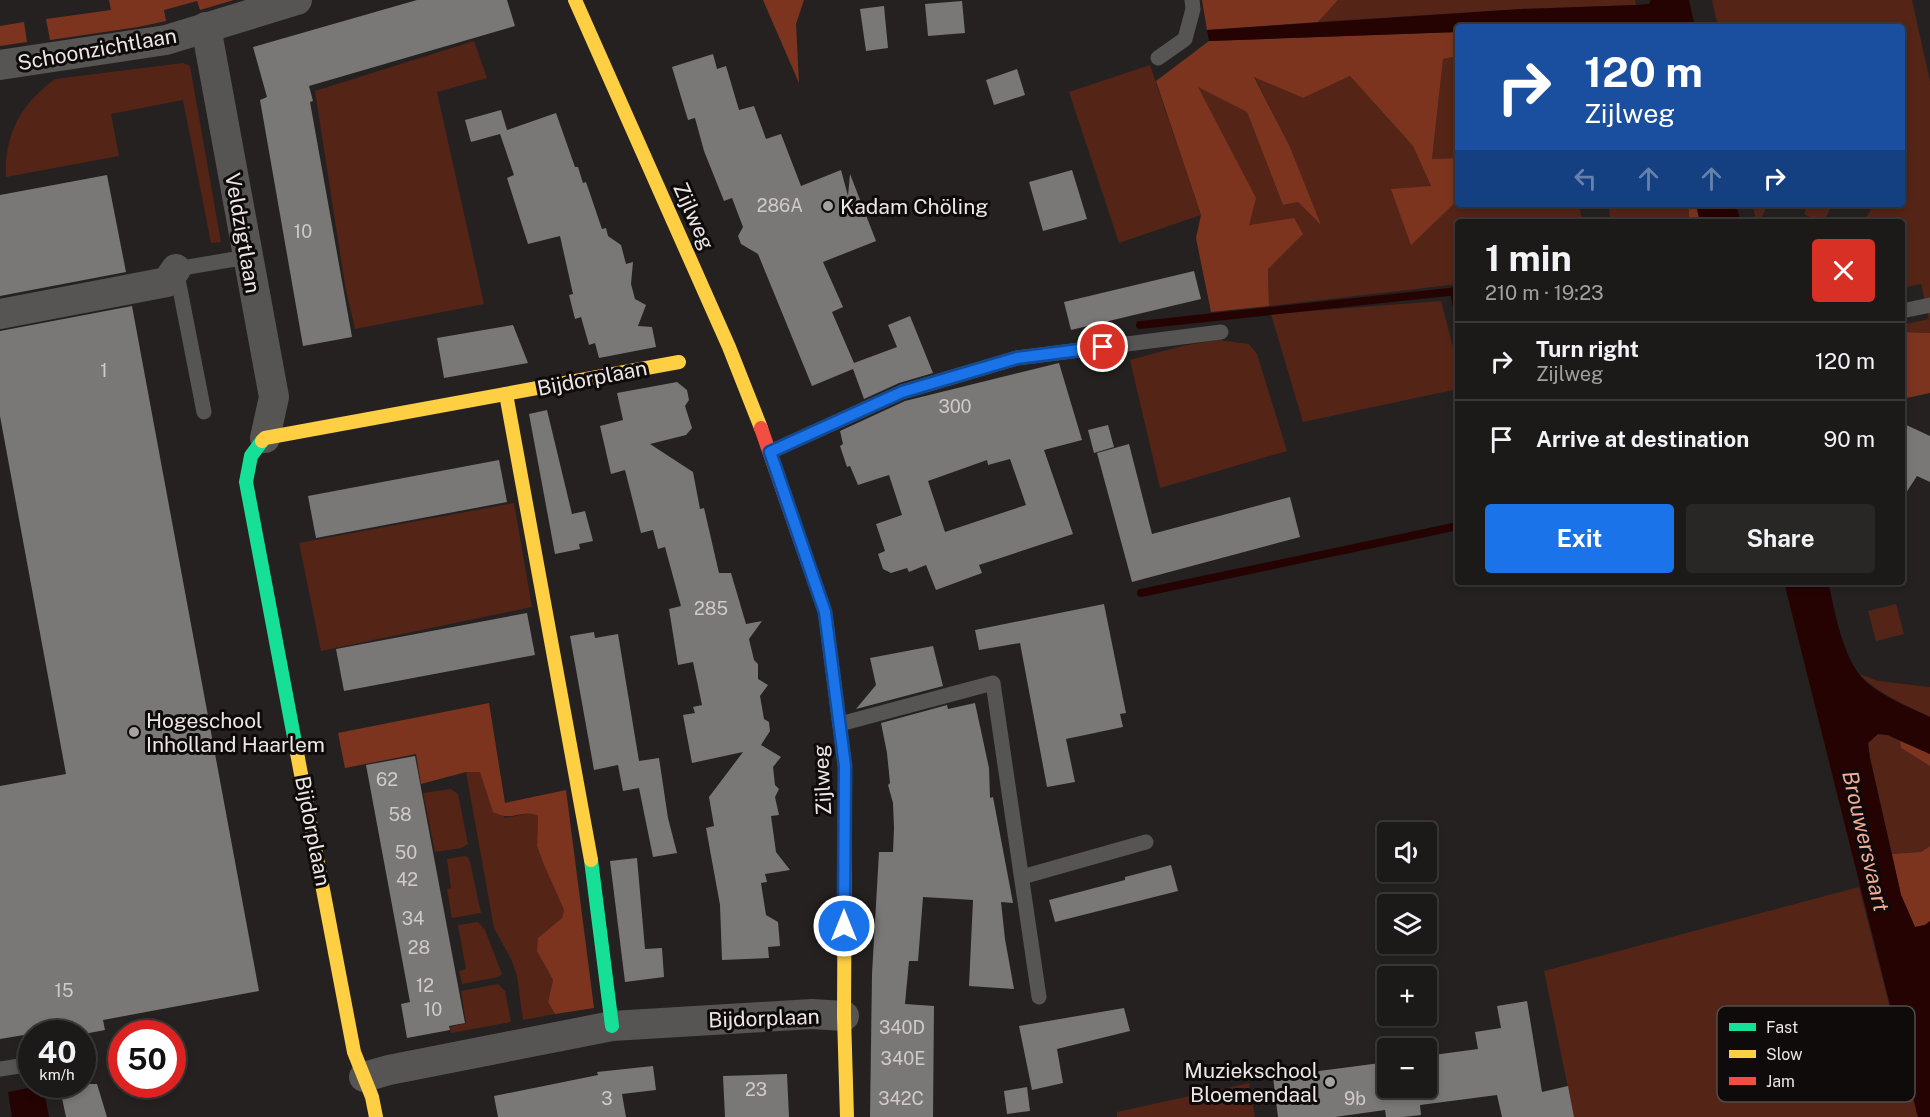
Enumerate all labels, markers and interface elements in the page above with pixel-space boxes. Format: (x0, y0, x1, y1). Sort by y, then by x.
street label: Schoonzichtlaan (15, 23, 179, 75)
text: 120 m (1584, 47, 1703, 96)
icon: right (1485, 48, 1563, 126)
text: Zijlweg (1584, 97, 1675, 129)
icon: left (1569, 162, 1602, 195)
icon: ahead (1632, 162, 1665, 195)
icon: ahead (1695, 162, 1728, 195)
icon: right (1758, 162, 1791, 195)
street label: Veldzigtlaan (220, 171, 266, 295)
street label: Zijlweg (668, 179, 720, 253)
place label: Kadam Chöling (840, 194, 988, 219)
house number: 286A (757, 195, 803, 216)
marker: Kadam Chöling (821, 199, 835, 213)
house number: 10 (294, 221, 312, 242)
text: 1 min (1485, 237, 1572, 279)
button: close (1812, 239, 1875, 302)
text: 210 m · 19:23 (1485, 281, 1604, 305)
pin (1077, 321, 1128, 372)
icon: arrive (1086, 330, 1119, 363)
text: Turn right (1536, 336, 1639, 362)
icon: right (1485, 345, 1518, 378)
text: 120 m (1815, 348, 1875, 374)
street label: Bijdorplaan (535, 355, 649, 401)
house number: 1 (100, 360, 108, 381)
text: Zijlweg (1536, 362, 1604, 386)
house number: 300 (938, 396, 972, 417)
icon: arrive (1485, 423, 1518, 456)
text: Arrive at destination (1536, 426, 1749, 452)
text: 90 m (1824, 426, 1875, 452)
button: Exit (1485, 504, 1674, 573)
button: Share (1686, 504, 1875, 573)
house number: 285 (694, 598, 728, 619)
place label: Hogeschool Inholland Haarlem (146, 708, 325, 757)
marker: Hogeschool Inholland Haarlem (127, 725, 141, 739)
street label: Zijlweg (808, 744, 836, 816)
water label: Brouwersvaart (1837, 768, 1895, 915)
house number: 62 (376, 769, 398, 790)
street label: Bijdorplaan (290, 774, 336, 888)
house number: 58 (388, 804, 412, 825)
map controls (1377, 822, 1437, 1098)
button: sound (1377, 822, 1437, 882)
house number: 50 (395, 842, 417, 863)
house number: 42 (396, 869, 418, 890)
position arrow (812, 894, 876, 958)
button: layers (1377, 894, 1437, 954)
house number: 34 (402, 908, 424, 929)
house number: 28 (408, 937, 430, 958)
button: + (1377, 966, 1437, 1026)
house number: 12 (416, 975, 434, 996)
house number: 15 (55, 980, 73, 1001)
house number: 10 (424, 999, 442, 1020)
street label: Bijdorplaan (708, 1004, 820, 1032)
legend (1717, 1006, 1915, 1102)
house number: 340D (879, 1017, 925, 1038)
text: Fast (1766, 1018, 1798, 1037)
speed limit sign: 50 (108, 1020, 186, 1098)
text: 40 (37, 1034, 77, 1070)
button: − (1377, 1038, 1437, 1098)
text: Slow (1766, 1045, 1803, 1064)
house number: 340E (881, 1048, 925, 1069)
place label: Muziekschool Bloemendaal (1184, 1058, 1318, 1107)
text: km/h (39, 1066, 75, 1083)
text: Jam (1766, 1072, 1795, 1091)
marker: Muziekschool Bloemendaal (1323, 1075, 1337, 1089)
house number: 23 (745, 1079, 767, 1100)
house number: 3 (601, 1088, 613, 1109)
house number: 342C (878, 1088, 924, 1109)
house number: 9b (1344, 1088, 1366, 1109)

